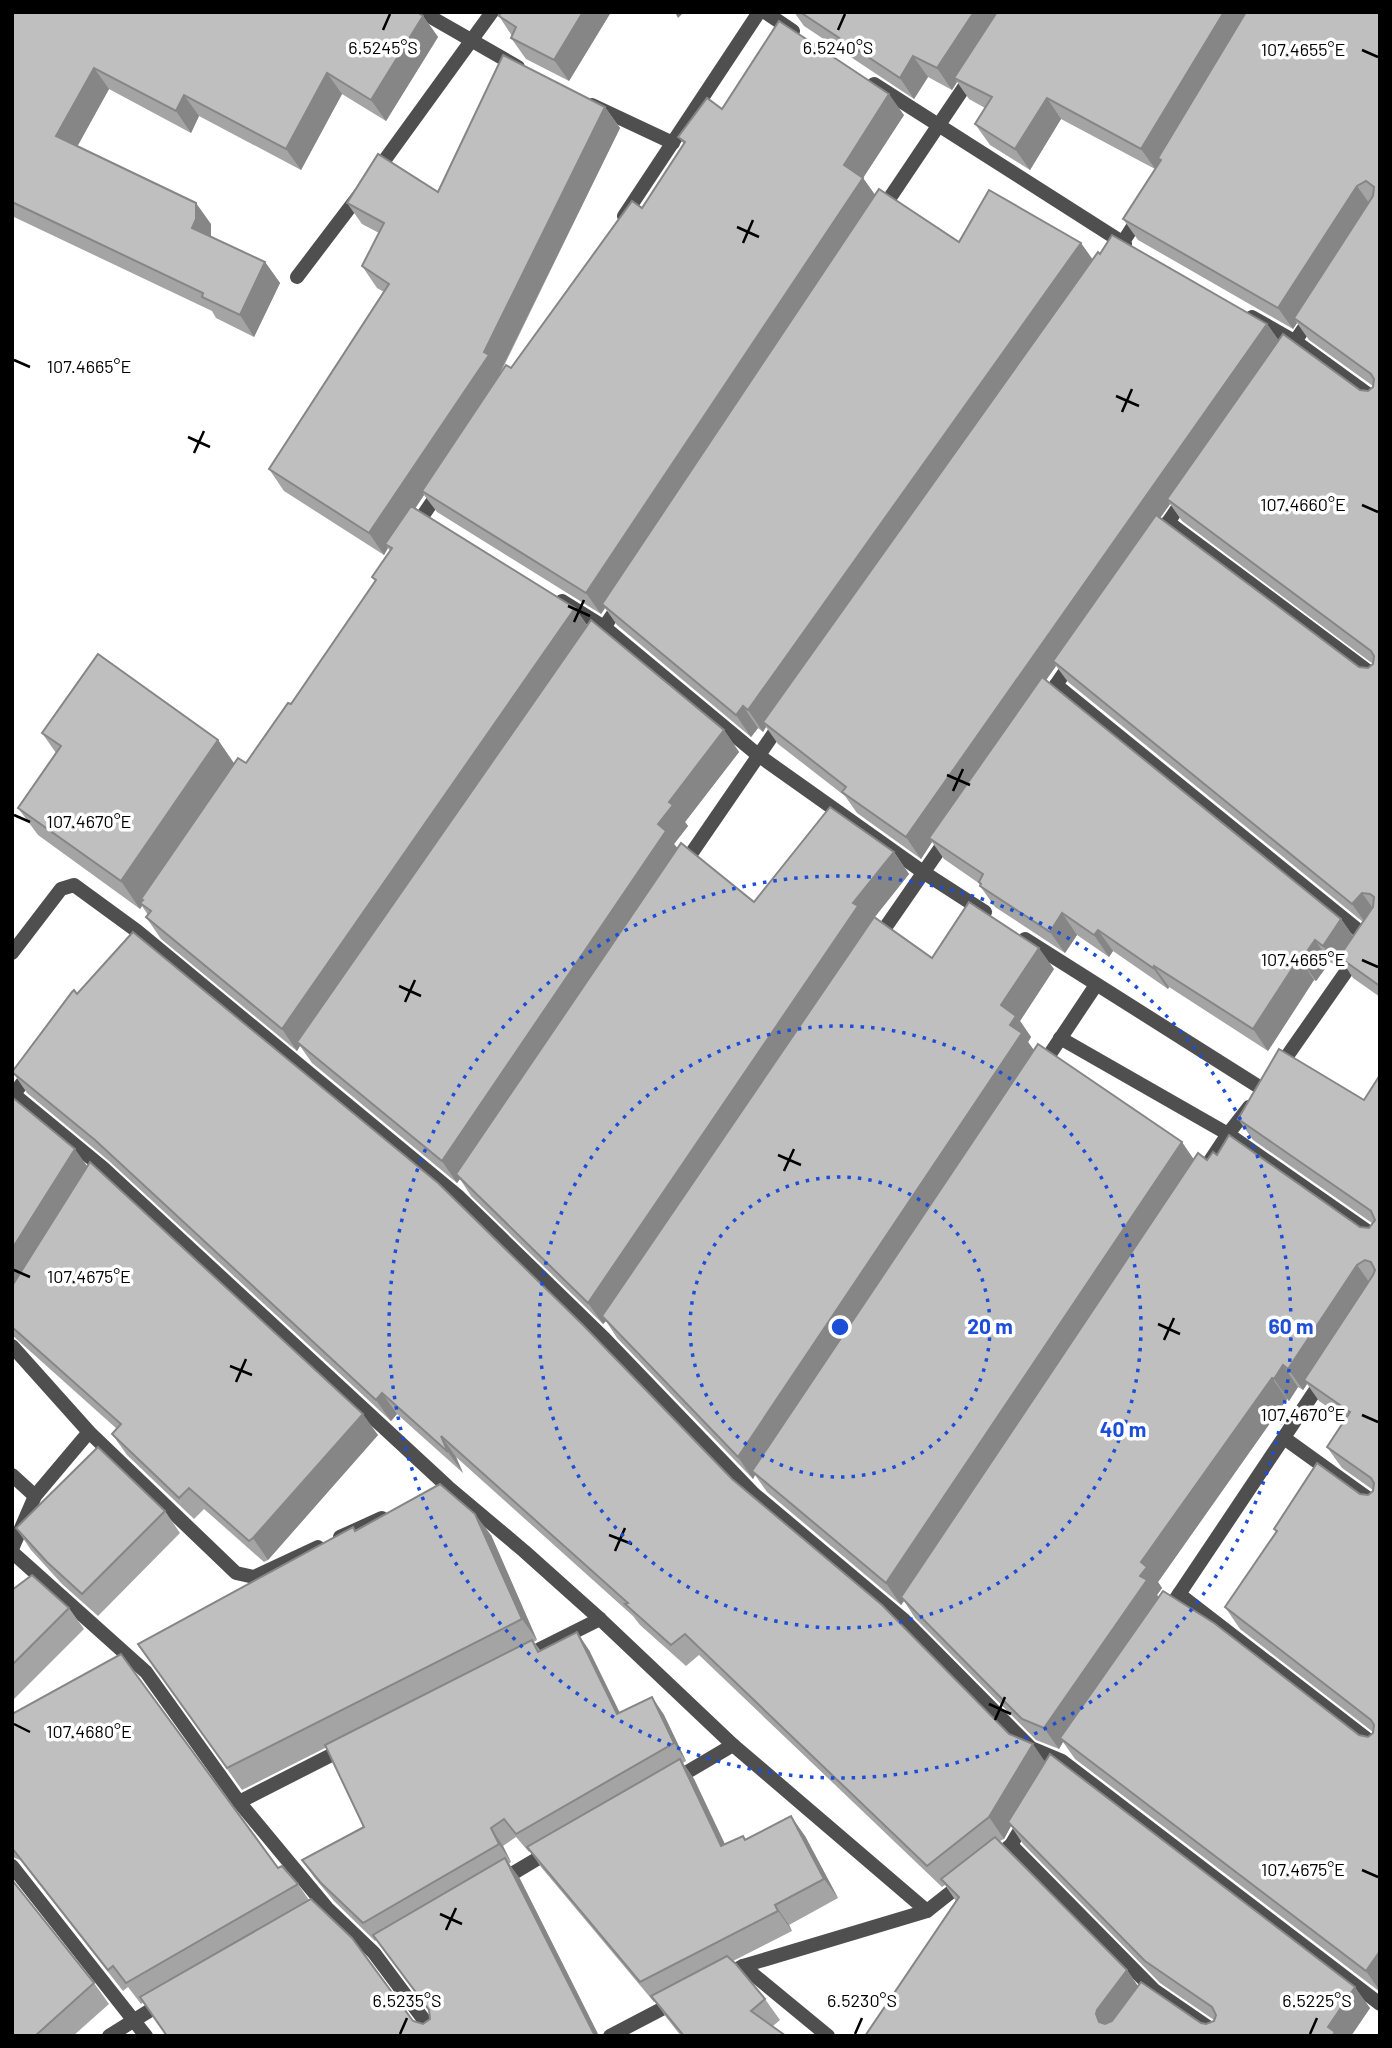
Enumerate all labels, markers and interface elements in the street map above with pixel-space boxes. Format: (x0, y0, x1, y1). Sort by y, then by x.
text: 6.5245°S (348, 36, 418, 58)
text: 6.5240°S (803, 36, 873, 58)
text: 107.4655°E (1261, 38, 1345, 60)
text: 107.4665°E (47, 355, 131, 377)
text: 107.4660°E (1260, 493, 1346, 515)
text: 107.4670°E (47, 810, 131, 832)
text: 107.4665°E (1261, 948, 1345, 970)
text: 107.4675°E (47, 1265, 131, 1287)
text: 20 m (967, 1313, 1013, 1338)
text: 60 m (1269, 1313, 1313, 1338)
centre of rings (828, 1315, 852, 1339)
text: 107.4670°E (1261, 1403, 1345, 1425)
text: 40 m (1100, 1416, 1146, 1441)
text: 107.4680°E (46, 1720, 132, 1742)
text: 107.4675°E (1261, 1858, 1345, 1880)
text: 6.5235°S (373, 1989, 441, 2011)
text: 6.5230°S (827, 1989, 897, 2011)
text: 6.5225°S (1282, 1989, 1352, 2011)

